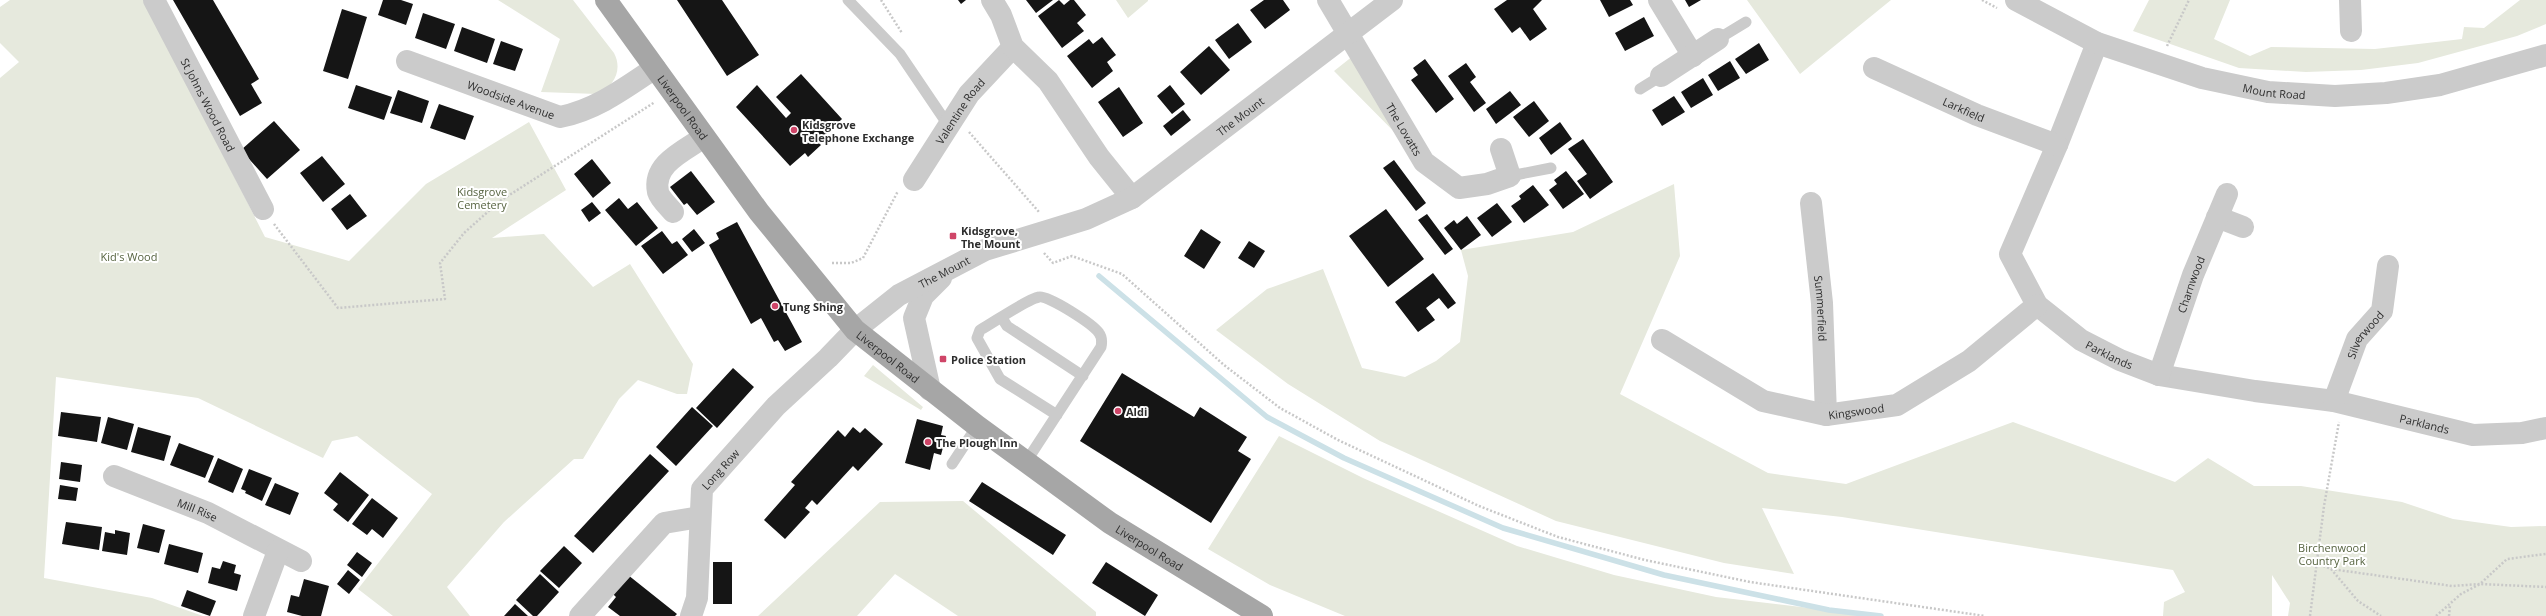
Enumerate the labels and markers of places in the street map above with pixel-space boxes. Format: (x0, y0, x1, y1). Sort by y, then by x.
place label: Kidsgrove Telephone Exchange (802, 117, 915, 145)
marker: Kidsgrove Telephone Exchange (789, 125, 799, 135)
place label: Kidsgrove, The Mount (961, 223, 1021, 251)
marker: Kidsgrove, The Mount (948, 231, 958, 241)
place label: Tung Shing (783, 299, 844, 314)
marker: Tung Shing (770, 301, 780, 311)
place label: Police Station (951, 352, 1026, 367)
marker: Police Station (938, 354, 948, 364)
place label: Aldi (1126, 404, 1147, 419)
marker: Aldi (1113, 406, 1123, 416)
place label: The Plough Inn (936, 435, 1018, 450)
marker: The Plough Inn (923, 437, 933, 447)

